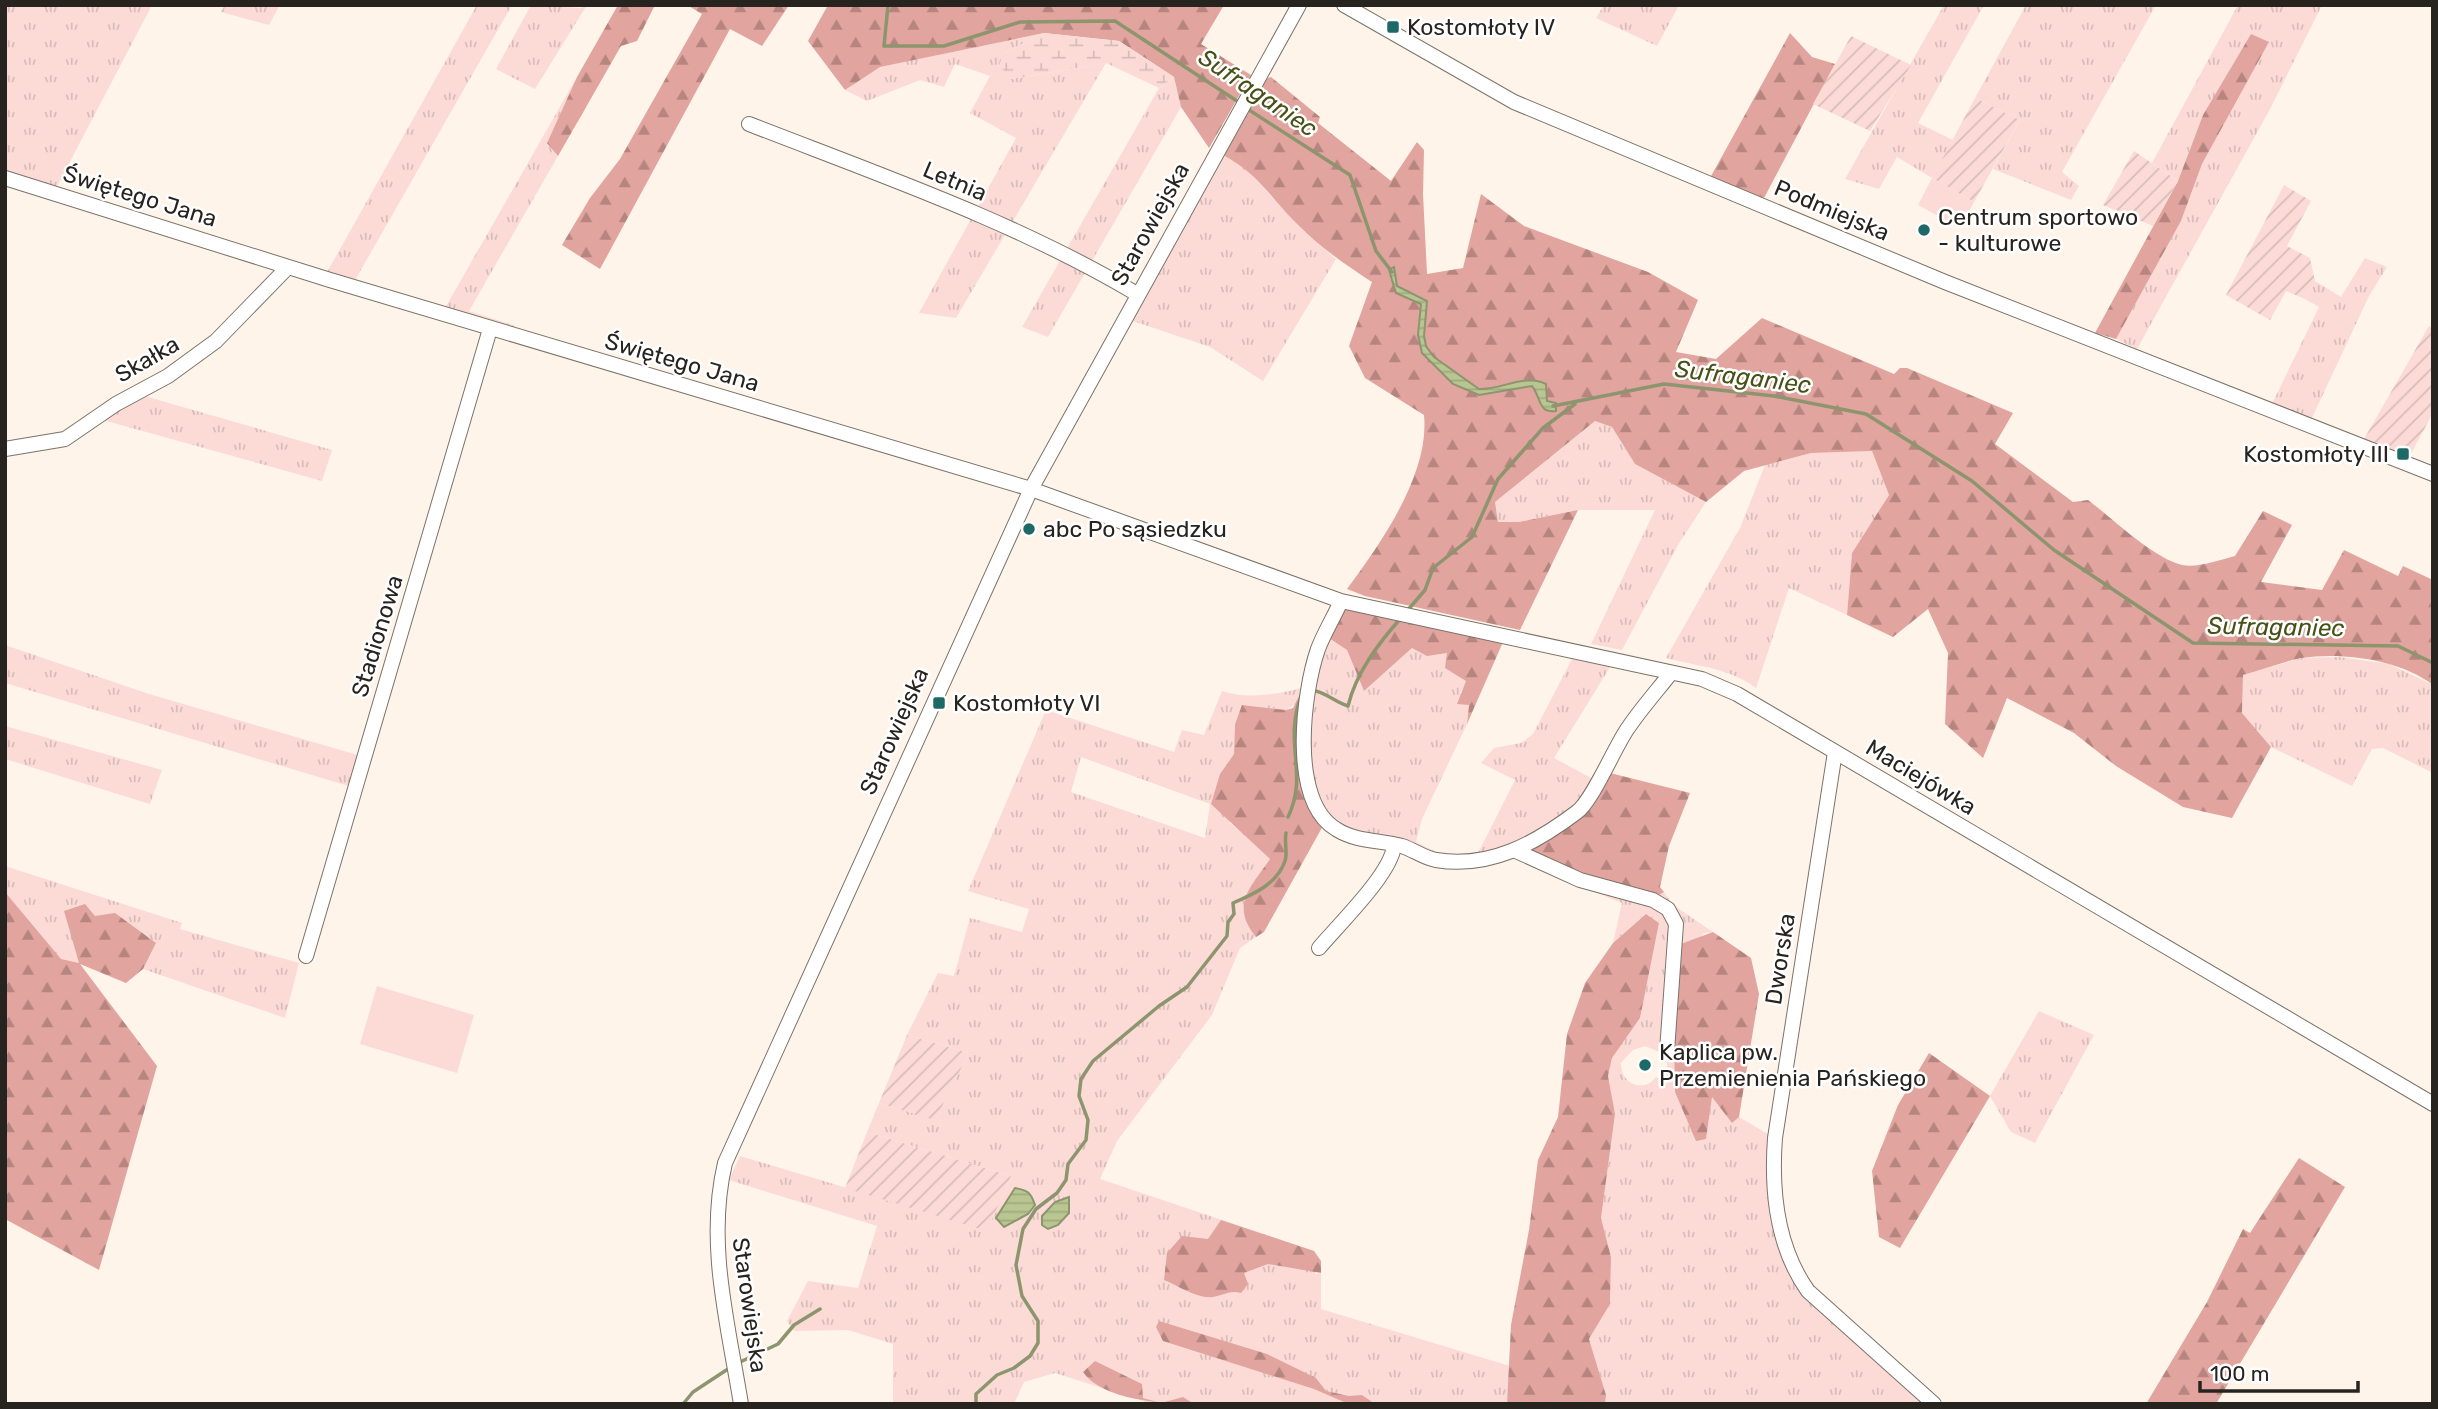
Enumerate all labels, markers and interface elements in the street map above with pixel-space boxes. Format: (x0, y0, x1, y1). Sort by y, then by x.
place label: Kostomłoty IV (1407, 13, 1555, 41)
marker: Kostomłoty IV (1385, 19, 1401, 35)
water label: Sufraganiec (1193, 43, 1323, 143)
street label: Letnia (919, 155, 991, 207)
street label: Starowiejska (1105, 158, 1195, 290)
street label: Świętego Jana (60, 159, 220, 233)
street label: Podmiejska (1770, 173, 1894, 247)
place label: Centrum sportowo - kulturowe (1938, 203, 2138, 257)
marker: Centrum sportowo - kulturowe (1916, 222, 1932, 238)
street label: Świętego Jana (602, 327, 762, 397)
street label: Skałka (110, 330, 184, 388)
water label: Sufraganiec (1673, 355, 1813, 399)
place label: Kostomłoty III (2243, 440, 2389, 468)
marker: Kostomłoty III (2395, 446, 2411, 462)
place label: abc Po sąsiedzku (1043, 515, 1227, 543)
marker: abc Po sąsiedzku (1021, 521, 1037, 537)
street label: Stadionowa (345, 572, 409, 700)
water label: Sufraganiec (2207, 612, 2345, 642)
street label: Starowiejska (854, 663, 934, 799)
place label: Kostomłoty VI (953, 689, 1101, 717)
marker: Kostomłoty VI (931, 695, 947, 711)
street label: Maciejówka (1861, 733, 1981, 821)
street label: Dworska (1759, 911, 1801, 1007)
place label: Kaplica pw. Przemienienia Pańskiego (1659, 1038, 1926, 1092)
marker: Kaplica pw. Przemienienia Pańskiego (1637, 1057, 1653, 1073)
street label: Starowiejska (727, 1236, 773, 1374)
scale bar (2200, 1350, 2358, 1394)
text: 100 m (2210, 1361, 2269, 1386)

